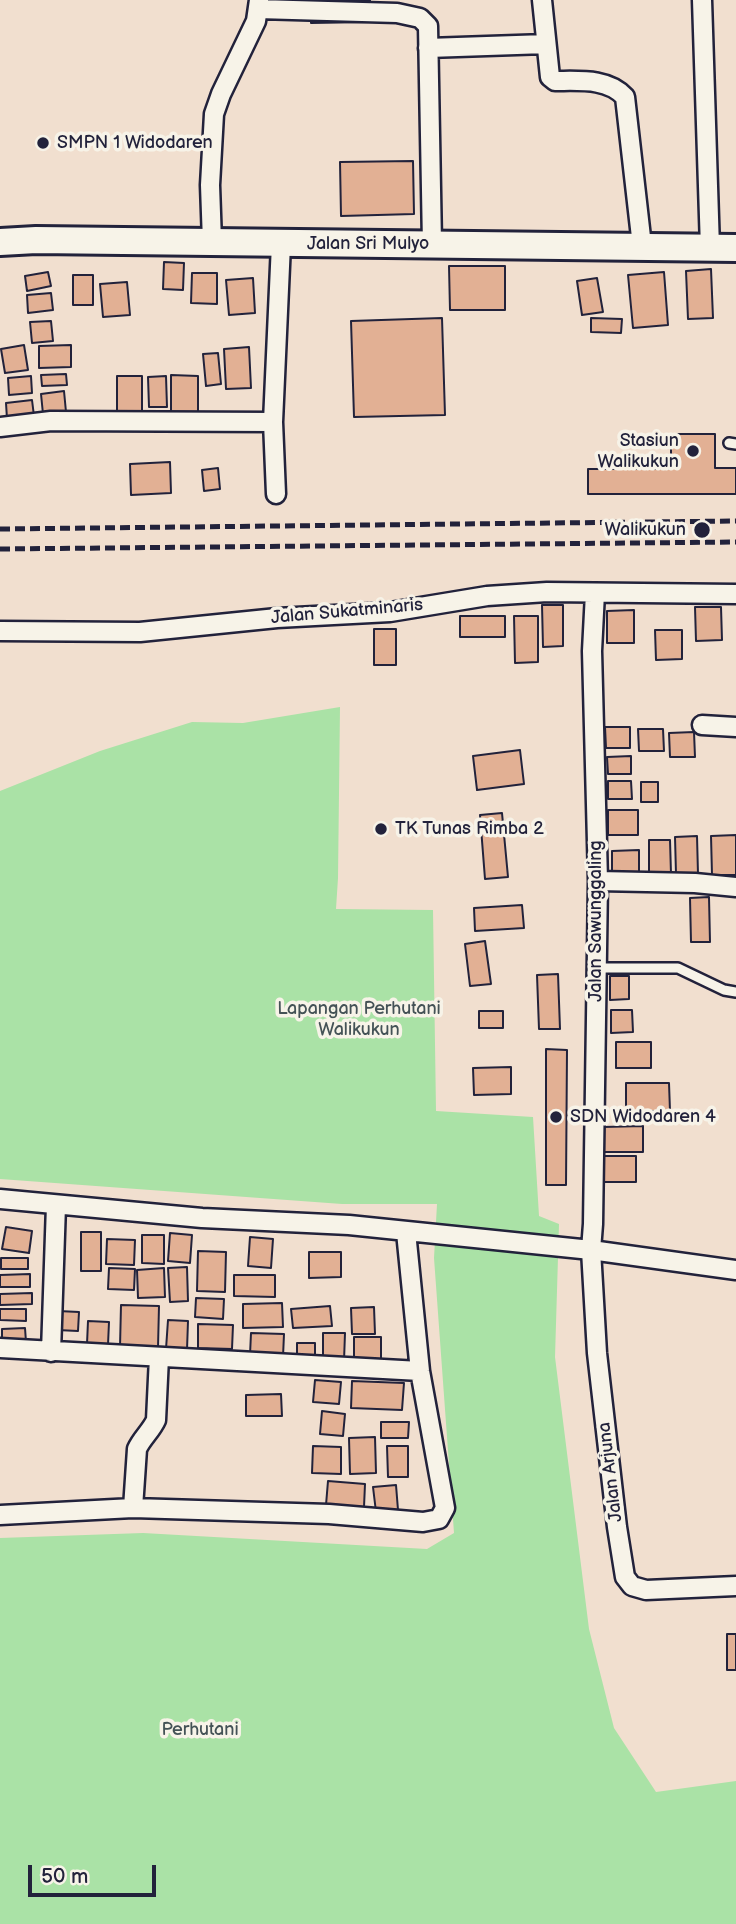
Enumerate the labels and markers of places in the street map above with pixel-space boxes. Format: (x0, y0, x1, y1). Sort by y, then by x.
place label: SMPN 1 Widodaren (57, 132, 213, 154)
marker: SMPN 1 Widodaren (35, 135, 51, 151)
place label: Stasiun Walikukun (598, 430, 679, 472)
marker: Stasiun Walikukun (685, 443, 701, 459)
place label: Walikukun (605, 519, 686, 541)
marker: Walikukun (692, 520, 712, 540)
place label: TK Tunas Rimba 2 (395, 818, 544, 840)
marker: TK Tunas Rimba 2 (373, 821, 389, 837)
place label: SDN Widodaren 4 (570, 1106, 716, 1128)
marker: SDN Widodaren 4 (548, 1109, 564, 1125)

